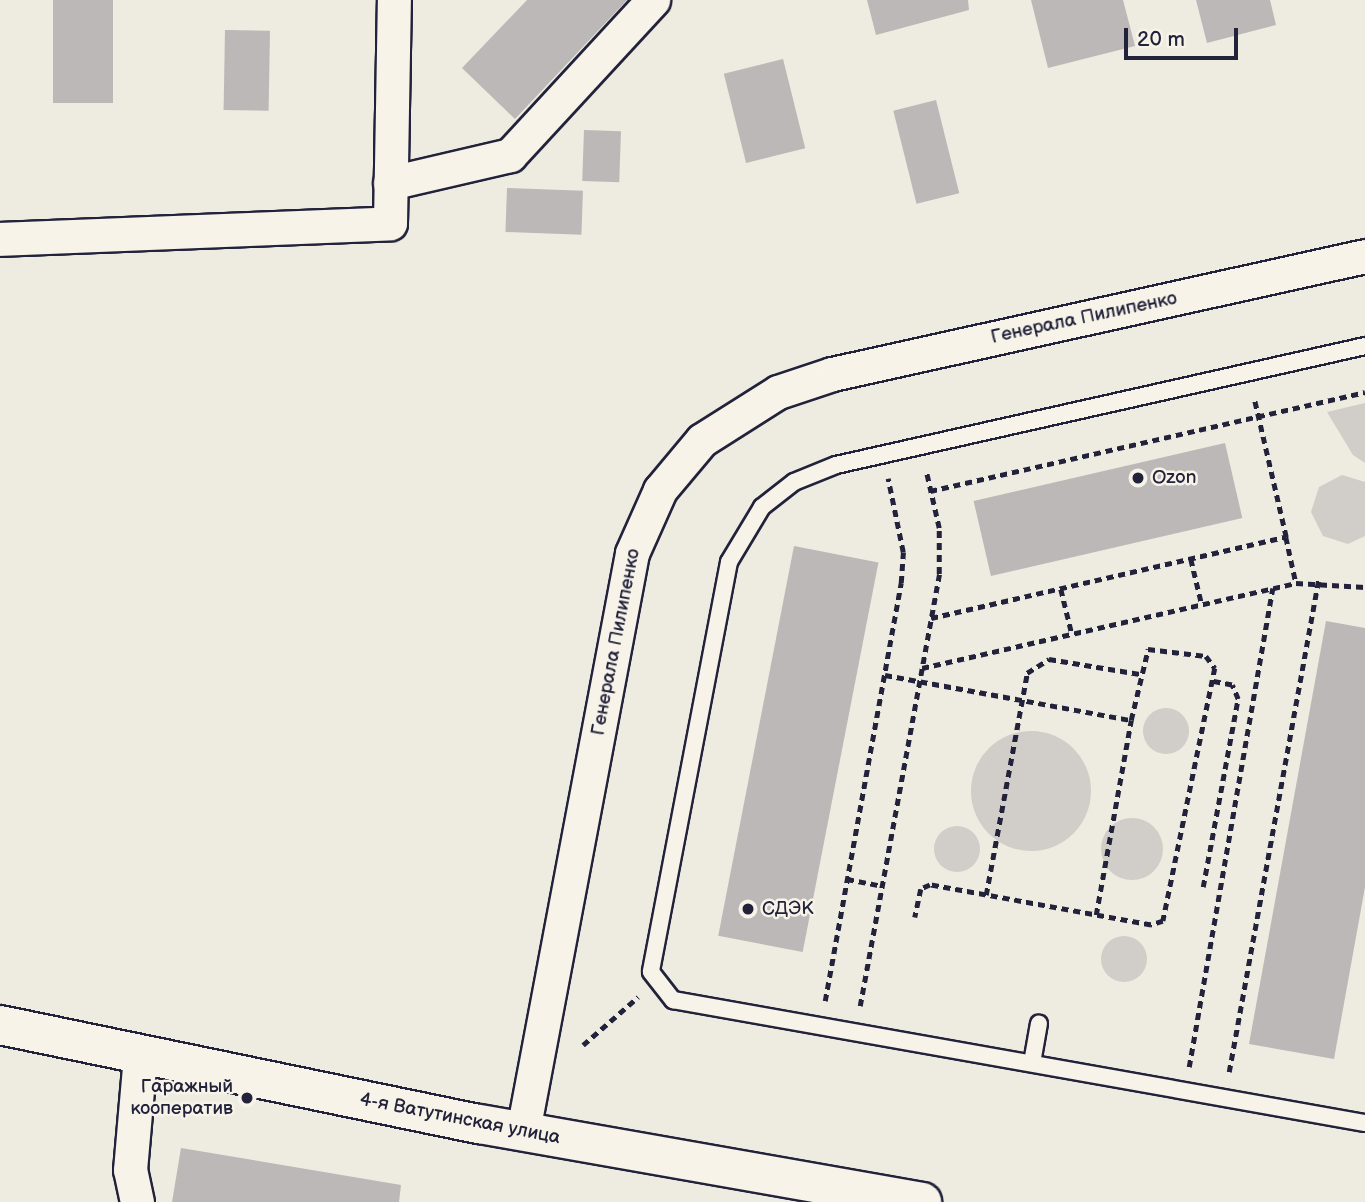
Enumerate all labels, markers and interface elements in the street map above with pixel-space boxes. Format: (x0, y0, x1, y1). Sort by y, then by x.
scale bar (1127, 14, 1241, 58)
text: 20 m (1137, 27, 1185, 52)
street label: Генерала Пилипенко (989, 287, 1179, 349)
place label: Ozon (1152, 467, 1197, 489)
marker: Ozon (1130, 470, 1146, 486)
street label: Генерала Пилипенко (587, 547, 645, 737)
place label: СДЭК (762, 898, 813, 920)
marker: СДЭК (740, 901, 756, 917)
place label: Гаражный кооператив (130, 1076, 233, 1120)
street label: 4-я Ватутинская улица (358, 1088, 562, 1150)
marker: Гаражный кооператив (239, 1090, 255, 1106)

